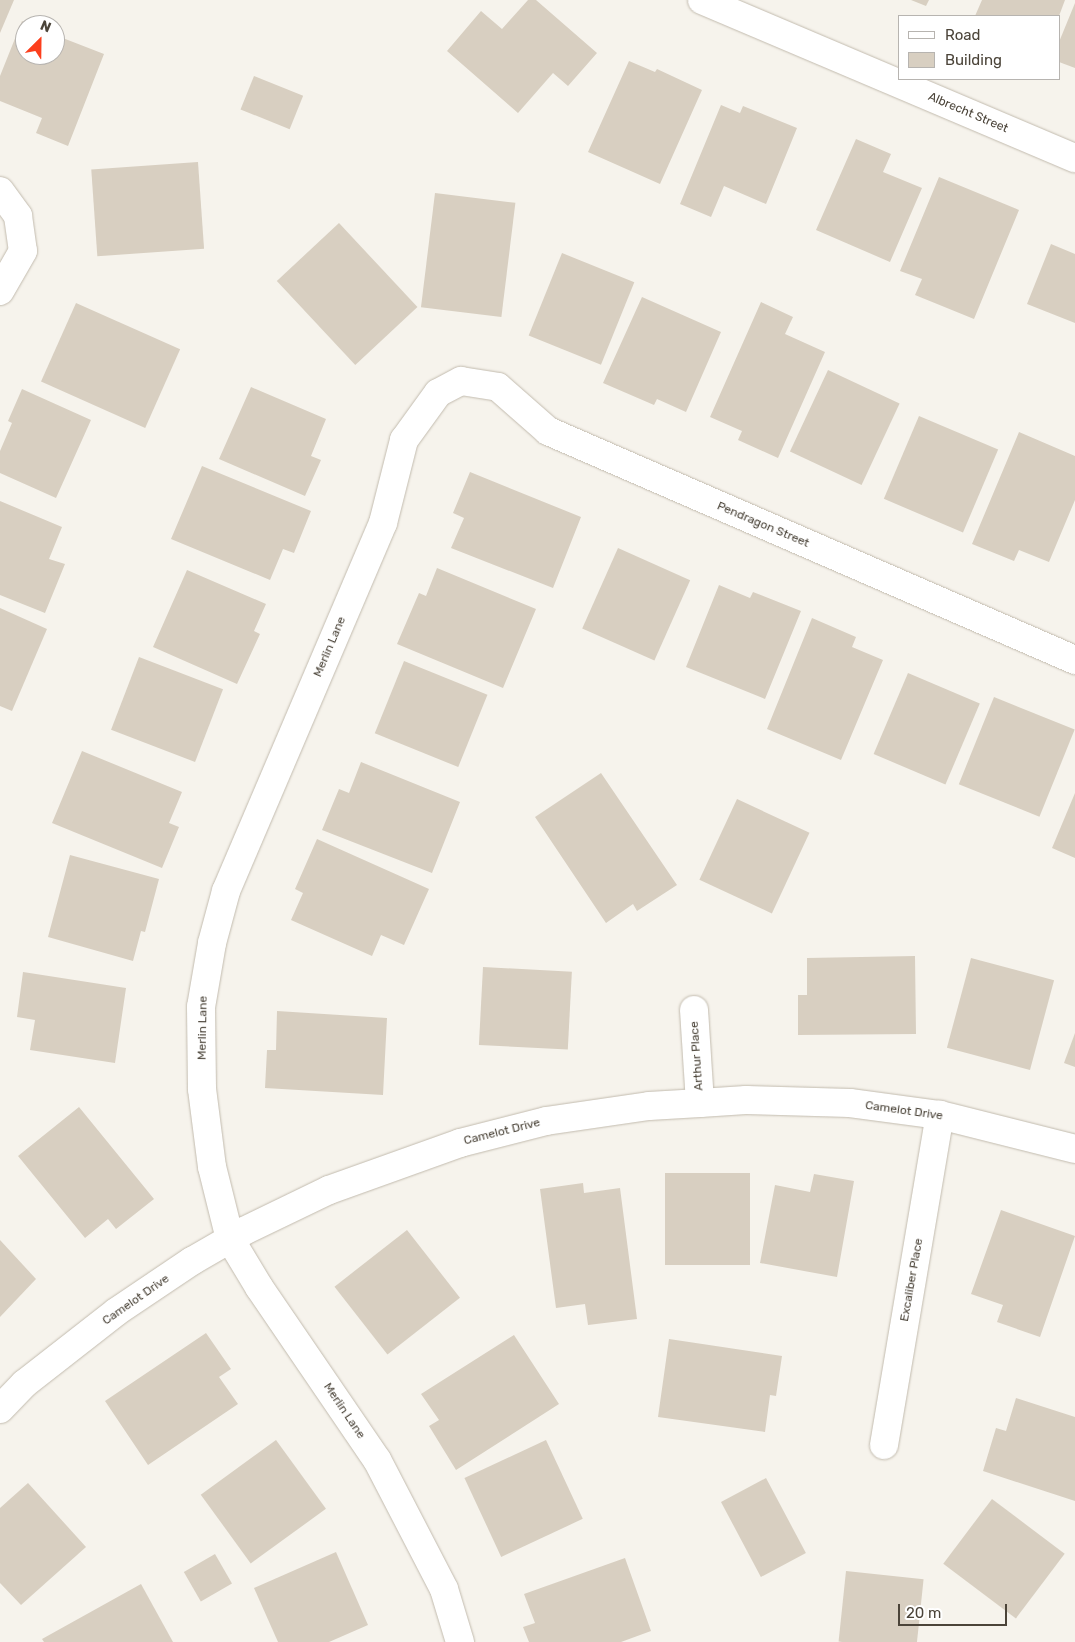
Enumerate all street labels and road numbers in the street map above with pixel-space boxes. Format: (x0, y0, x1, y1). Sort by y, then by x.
street label: Albrecht Street (926, 90, 1010, 136)
street label: Pendragon Street (715, 499, 811, 551)
street label: Merlin Lane (311, 615, 349, 679)
street label: Merlin Lane (195, 996, 211, 1060)
street label: Arthur Place (687, 1021, 707, 1091)
street label: Camelot Drive (864, 1098, 944, 1124)
street label: Camelot Drive (462, 1116, 542, 1148)
street label: Excaliber Place (898, 1237, 926, 1323)
street label: Camelot Drive (100, 1272, 172, 1328)
street label: Merlin Lane (320, 1380, 368, 1442)

